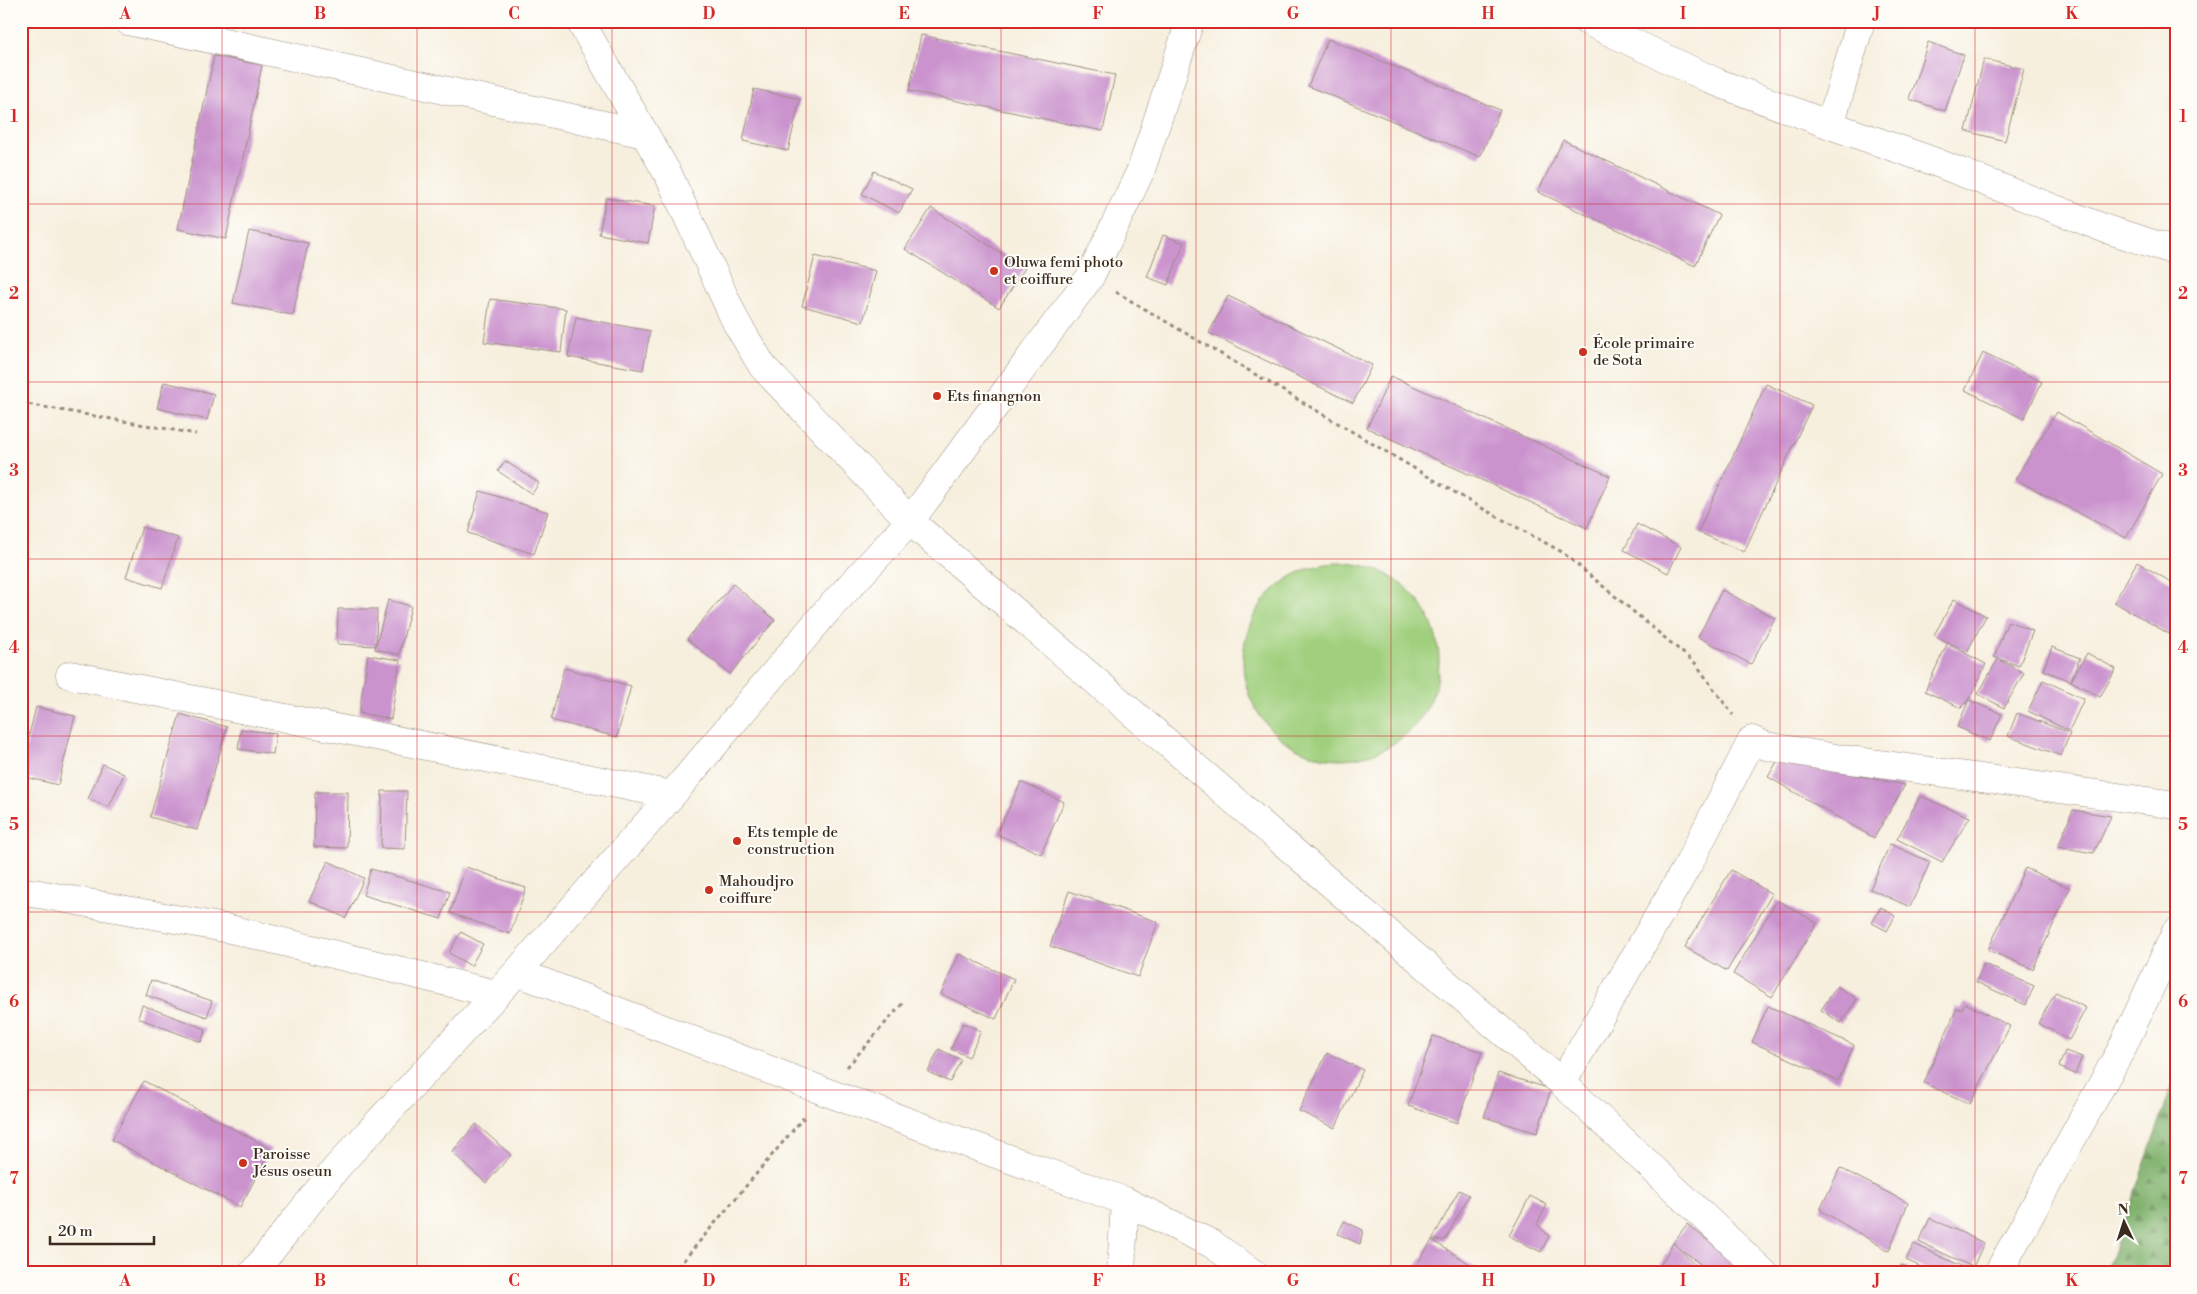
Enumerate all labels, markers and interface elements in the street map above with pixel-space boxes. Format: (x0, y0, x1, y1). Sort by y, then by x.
text: A (118, 4, 131, 24)
text: B (314, 4, 326, 24)
text: C (508, 4, 520, 24)
text: D (703, 4, 716, 24)
text: E (898, 4, 910, 24)
text: F (1092, 4, 1104, 24)
text: G (1287, 4, 1300, 24)
text: H (1481, 4, 1495, 24)
text: I (1680, 4, 1686, 24)
text: J (1872, 4, 1880, 24)
text: K (2066, 4, 2080, 24)
text: 1 (10, 107, 18, 127)
text: 1 (2179, 107, 2187, 127)
place label: Oluwa femi photo et coiffure (1004, 253, 1123, 289)
marker: Oluwa femi photo et coiffure (988, 265, 1000, 277)
text: 2 (9, 284, 19, 304)
text: 2 (2178, 284, 2188, 304)
place label: École primaire de Sota (1593, 333, 1695, 370)
marker: École primaire de Sota (1577, 346, 1589, 358)
place label: Ets finangnon (947, 387, 1041, 406)
marker: Ets finangnon (931, 390, 943, 402)
text: 3 (9, 461, 19, 481)
text: 3 (2178, 461, 2188, 481)
text: 4 (9, 638, 20, 658)
text: 4 (2178, 638, 2189, 658)
text: 5 (9, 815, 19, 835)
text: 5 (2178, 815, 2188, 835)
place label: Ets temple de construction (747, 823, 838, 859)
marker: Ets temple de construction (731, 835, 743, 847)
place label: Mahoudjro coiffure (719, 872, 794, 908)
marker: Mahoudjro coiffure (703, 884, 715, 896)
text: 6 (9, 992, 19, 1012)
text: 6 (2178, 992, 2188, 1012)
place label: Paroisse Jésus oseun (252, 1145, 332, 1181)
marker: Paroisse Jésus oseun (237, 1157, 249, 1169)
text: 7 (9, 1169, 19, 1189)
text: 7 (2178, 1169, 2188, 1189)
north arrow (2100, 1196, 2150, 1246)
text: N (2117, 1201, 2129, 1219)
scale bar (50, 1214, 154, 1246)
text: 20 m (58, 1222, 93, 1241)
text: A (118, 1271, 131, 1291)
text: B (314, 1271, 326, 1291)
text: C (508, 1271, 520, 1291)
text: D (703, 1271, 716, 1291)
text: E (898, 1271, 910, 1291)
text: F (1092, 1271, 1104, 1291)
text: G (1287, 1271, 1300, 1291)
text: H (1481, 1271, 1495, 1291)
text: I (1680, 1271, 1686, 1291)
text: J (1872, 1271, 1880, 1291)
text: K (2066, 1271, 2080, 1291)

